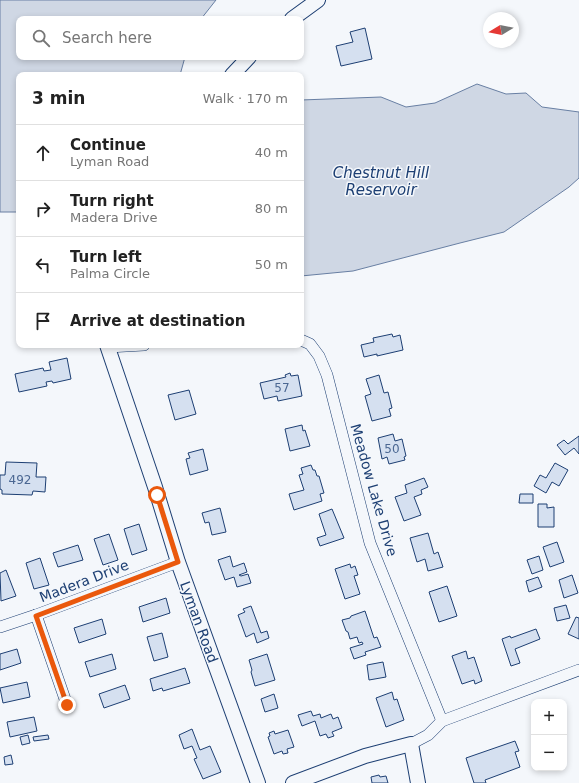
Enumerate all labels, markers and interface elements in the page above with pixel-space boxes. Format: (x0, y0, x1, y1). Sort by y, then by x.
north arrow (483, 12, 519, 48)
search box (16, 16, 304, 60)
icon: search (30, 27, 52, 49)
text: Search here (62, 29, 152, 47)
text: 3 min (32, 88, 85, 108)
text: Walk · 170 m (203, 91, 288, 106)
text: Continue (70, 136, 146, 154)
icon: ahead (32, 142, 54, 164)
text: 40 m (255, 145, 288, 160)
text: Lyman Road (70, 154, 149, 169)
water label: Chestnut Hill Reservoir (333, 164, 430, 199)
text: Turn right (70, 192, 154, 210)
icon: right (32, 198, 54, 220)
text: 80 m (255, 201, 288, 216)
text: Madera Drive (70, 210, 158, 225)
text: Turn left (70, 248, 142, 266)
icon: left (32, 254, 54, 276)
text: 50 m (255, 257, 288, 272)
text: Palma Circle (70, 266, 150, 281)
icon: arrive (32, 310, 54, 332)
text: Arrive at destination (70, 312, 245, 330)
house number: 57 (274, 381, 290, 395)
street label: Meadow Lake Drive (347, 422, 401, 558)
house number: 50 (384, 442, 400, 456)
house number: 492 (9, 473, 31, 487)
route start (148, 486, 166, 504)
street label: Madera Drive (37, 557, 131, 605)
street label: Lyman Road (177, 579, 221, 665)
route end (58, 696, 76, 714)
map controls (531, 699, 567, 771)
button: + (531, 699, 567, 735)
button: − (531, 735, 567, 771)

